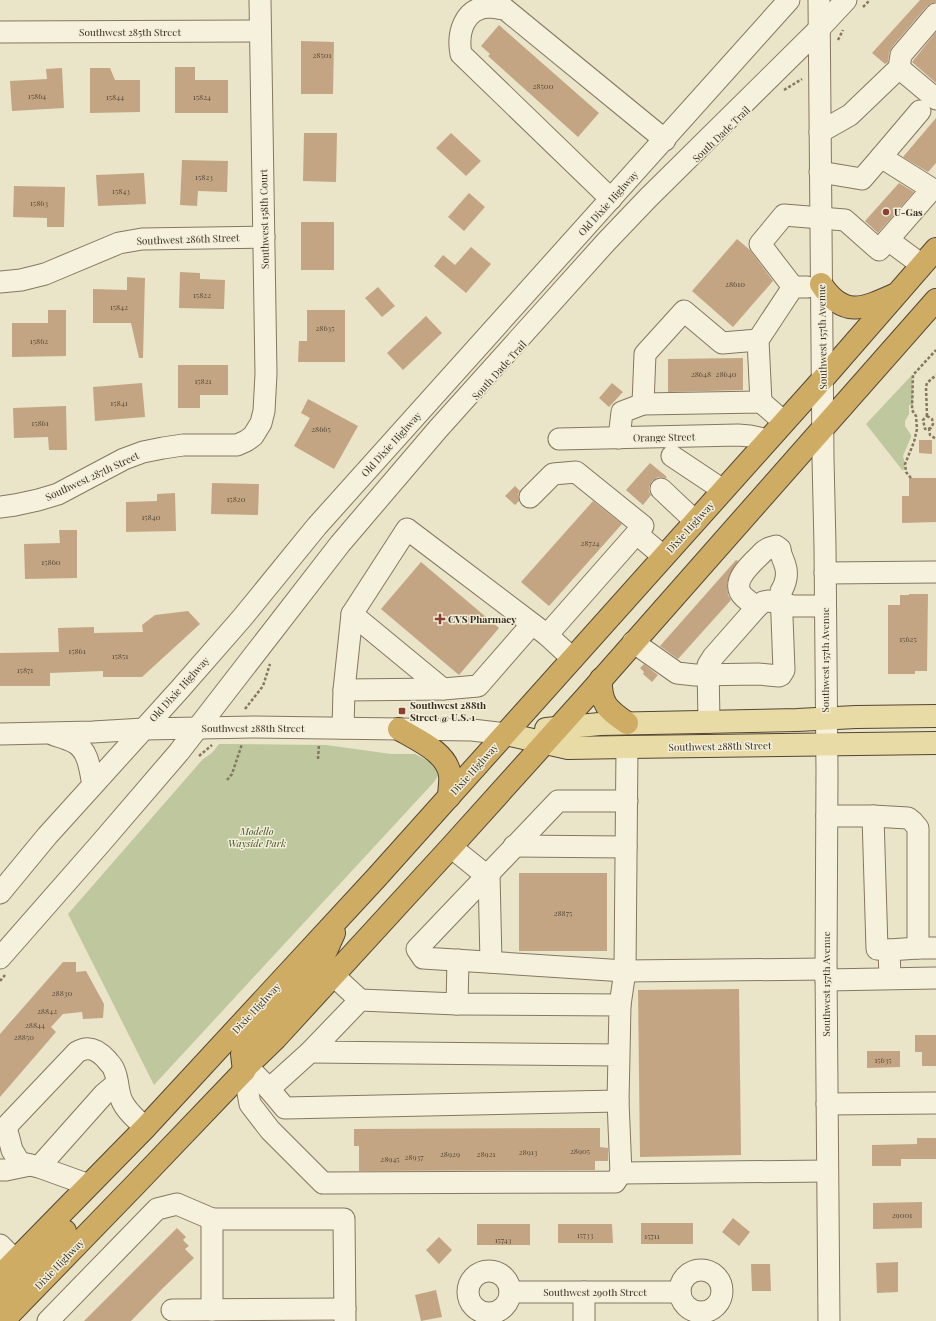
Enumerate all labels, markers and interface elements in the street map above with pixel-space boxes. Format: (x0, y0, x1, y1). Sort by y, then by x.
street label: Southwest 285th Street (79, 25, 181, 39)
house number: 28501 (312, 49, 332, 60)
house number: 28500 (533, 80, 554, 91)
house number: 15864 (28, 90, 46, 101)
house number: 15844 (106, 91, 124, 102)
house number: 15824 (193, 91, 211, 102)
street label: South Dade Trail (689, 103, 753, 165)
street label: Old Dixie Highway (575, 167, 641, 239)
street label: Southwest 158th Court (256, 168, 272, 269)
house number: 15823 (195, 171, 213, 182)
house number: 15843 (112, 185, 130, 196)
house number: 15863 (30, 197, 48, 208)
place label: U-Gas (894, 205, 923, 219)
marker: U-Gas (881, 207, 891, 217)
street label: Southwest 286th Street (136, 230, 240, 248)
house number: 28610 (725, 278, 745, 289)
street label: Southwest 157th Avenue (814, 284, 830, 390)
house number: 15822 (193, 289, 211, 300)
house number: 15842 (110, 301, 128, 312)
house number: 28635 (315, 322, 335, 333)
house number: 15862 (30, 335, 48, 346)
street label: South Dade Trail (469, 337, 529, 403)
house number: 28648 (691, 368, 711, 379)
house number: 28640 (716, 368, 737, 379)
house number: 15821 (194, 375, 212, 386)
house number: 15841 (110, 397, 128, 408)
street label: Old Dixie Highway (358, 408, 424, 480)
house number: 15861 (31, 417, 49, 428)
house number: 28665 (311, 423, 331, 434)
street label: Orange Street (633, 429, 696, 445)
street label: Southwest 287th Street (43, 448, 142, 504)
house number: 15820 (227, 493, 246, 504)
street label: Dixie Highway (663, 498, 717, 556)
house number: 15840 (141, 511, 161, 522)
house number: 28724 (580, 537, 600, 548)
house number: 15860 (41, 556, 61, 567)
street label: Southwest 157th Avenue (818, 607, 832, 713)
place label: CVS Pharmacy (448, 612, 517, 626)
marker: CVS Pharmacy (435, 614, 445, 624)
house number: 15625 (899, 633, 917, 644)
house number: 15861 (68, 645, 86, 656)
house number: 15851 (112, 650, 128, 661)
street label: Old Dixie Highway (146, 653, 212, 725)
house number: 15871 (17, 664, 33, 675)
place label: Southwest 288th Street @ U.S. 1 (410, 698, 486, 724)
marker: Southwest 288th Street @ U.S. 1 (397, 706, 407, 716)
street label: Southwest 288th Street (202, 721, 305, 735)
street label: Southwest 288th Street (668, 738, 772, 754)
street label: Dixie Highway (447, 740, 501, 798)
park label: Modello Wayside Park (228, 824, 286, 850)
house number: 28875 (554, 907, 572, 918)
street label: Southwest 157th Avenue (819, 931, 833, 1037)
street label: Dixie Highway (229, 979, 283, 1037)
house number: 28830 (52, 987, 72, 998)
house number: 28842 (37, 1005, 57, 1016)
house number: 28844 (25, 1019, 45, 1030)
house number: 28850 (14, 1031, 34, 1042)
house number: 15635 (874, 1054, 892, 1065)
house number: 28905 (570, 1145, 590, 1156)
house number: 28913 (519, 1146, 538, 1157)
house number: 28929 (440, 1148, 460, 1159)
house number: 28921 (477, 1148, 495, 1159)
house number: 28937 (405, 1151, 424, 1162)
house number: 28945 (380, 1153, 400, 1164)
house number: 29001 (892, 1209, 912, 1220)
house number: 15733 (577, 1229, 594, 1240)
house number: 15711 (644, 1230, 660, 1241)
house number: 15743 (495, 1234, 512, 1245)
street label: Dixie Highway (31, 1236, 87, 1292)
street label: Southwest 290th Street (543, 1285, 647, 1299)

